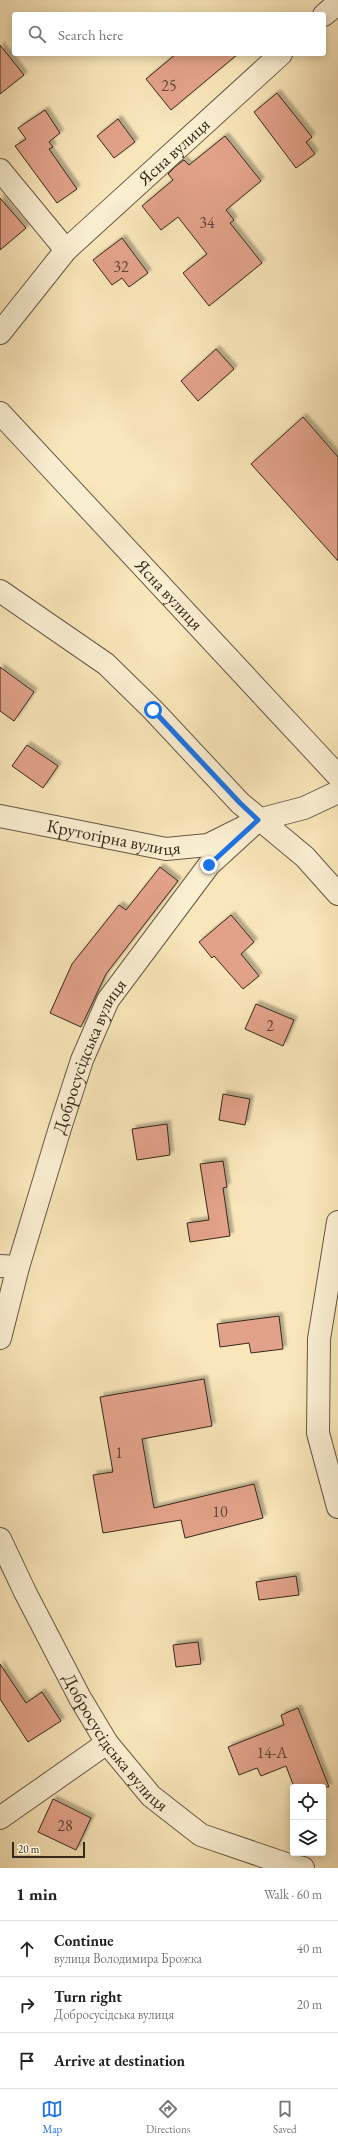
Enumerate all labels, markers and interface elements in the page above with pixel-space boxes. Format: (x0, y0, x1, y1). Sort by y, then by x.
search box (12, 12, 326, 56)
icon: search (26, 23, 48, 45)
text: Search here (58, 25, 123, 44)
house number: 25 (161, 75, 177, 96)
street label: Ясна вулиця (132, 113, 214, 191)
house number: 34 (199, 212, 215, 233)
house number: 32 (113, 256, 129, 277)
street label: Ясна вулиця (130, 553, 208, 635)
route start (144, 701, 162, 719)
street label: Крутогірна вулиця (45, 814, 182, 860)
route end (200, 856, 218, 874)
street label: Добросусідська вулиця (47, 974, 131, 1137)
house number: 2 (266, 1015, 274, 1036)
house number: 1 (115, 1442, 123, 1463)
house number: 10 (212, 1501, 228, 1522)
street label: Добросусідська вулиця (58, 1669, 173, 1816)
house number: 14-А (257, 1742, 288, 1763)
map controls (290, 1784, 326, 1856)
button: locate (290, 1784, 326, 1820)
house number: 28 (57, 1815, 73, 1836)
button: layers (290, 1820, 326, 1856)
scale bar (12, 1840, 85, 1859)
text: 20 m (18, 1842, 39, 1856)
text: 1 min (16, 1883, 57, 1905)
text: Walk · 60 m (264, 1886, 322, 1903)
text: Continue (54, 1931, 114, 1950)
icon: ahead (16, 1938, 38, 1960)
text: 40 m (297, 1940, 322, 1957)
text: вулиця Володимира Брожка (54, 1950, 202, 1967)
text: Turn right (54, 1987, 122, 2006)
icon: right (16, 1994, 38, 2016)
text: 20 m (297, 1996, 322, 2013)
text: Добросусідська вулиця (54, 2006, 174, 2023)
icon: arrive (16, 2050, 38, 2072)
text: Arrive at destination (54, 2051, 185, 2070)
tab: Map (41, 2098, 63, 2136)
tab: Directions (146, 2098, 190, 2136)
tab: Saved (273, 2098, 297, 2136)

